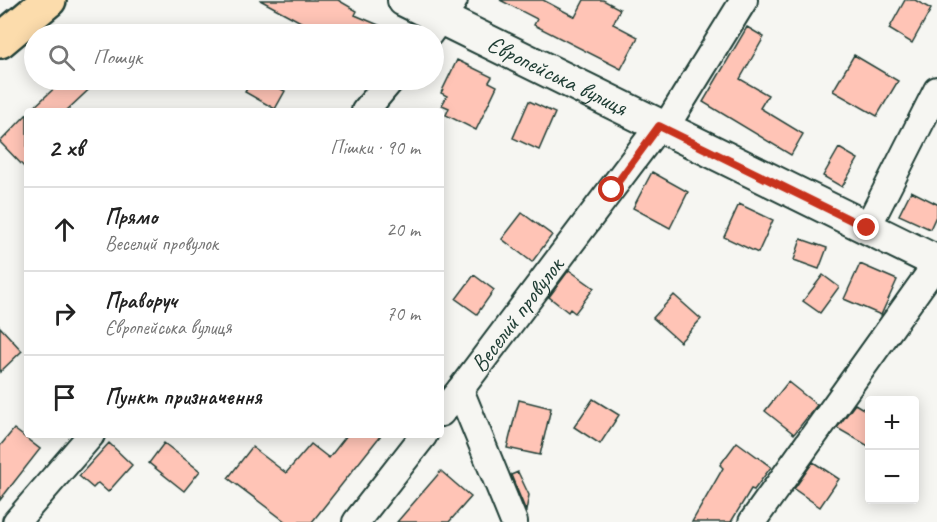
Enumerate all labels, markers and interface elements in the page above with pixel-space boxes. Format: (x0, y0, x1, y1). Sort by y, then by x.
search box (24, 24, 444, 90)
street label: Європейська вулиця (483, 28, 633, 123)
icon: search (45, 41, 78, 74)
text: Пошук (93, 43, 142, 71)
text: 2 хв (48, 131, 83, 164)
text: Пішки · 90 m (330, 135, 420, 160)
route start (598, 176, 624, 202)
text: Прямо (105, 203, 157, 231)
icon: ahead (48, 213, 81, 246)
route end (853, 214, 879, 240)
text: 20 m (386, 217, 420, 242)
text: Веселий провулок (105, 231, 218, 256)
street label: Веселий провулок (464, 250, 571, 378)
text: Праворуч (105, 287, 177, 315)
icon: right (48, 297, 81, 330)
text: 70 m (386, 301, 420, 326)
text: Європейська вулиця (105, 315, 232, 340)
icon: arrive (48, 381, 81, 414)
text: Пункт призначення (105, 383, 262, 411)
map controls (865, 396, 919, 504)
button: + (865, 396, 919, 450)
button: − (865, 450, 919, 504)

